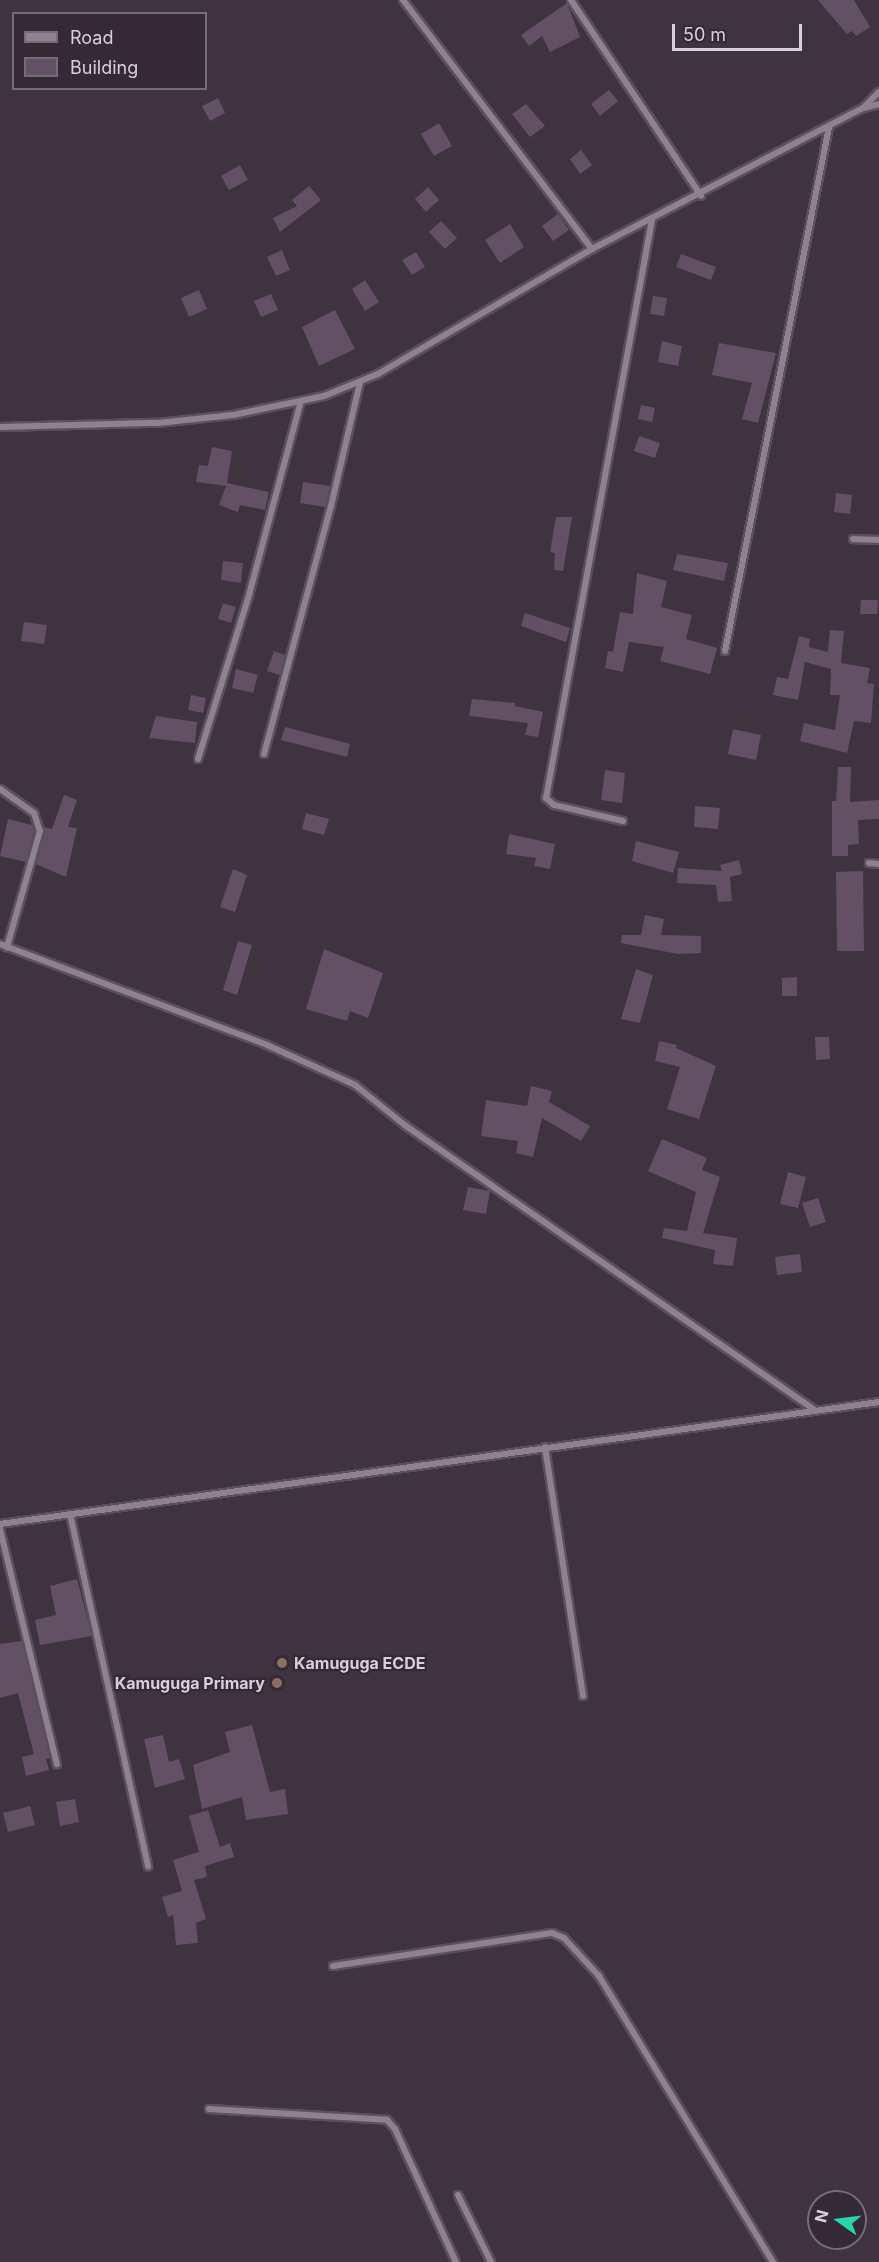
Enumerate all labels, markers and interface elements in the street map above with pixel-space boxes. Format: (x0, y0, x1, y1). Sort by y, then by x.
legend (12, 12, 207, 90)
scale bar (675, 12, 806, 50)
text: 50 m (683, 24, 726, 45)
text: Road (70, 27, 113, 48)
text: Building (70, 57, 138, 78)
place label: Kamuguga ECDE (294, 1653, 425, 1673)
marker: Kamuguga ECDE (275, 1656, 289, 1670)
place label: Kamuguga Primary (115, 1673, 265, 1693)
marker: Kamuguga Primary (270, 1676, 284, 1690)
north arrow (807, 2190, 867, 2250)
text: N (810, 2208, 833, 2224)

